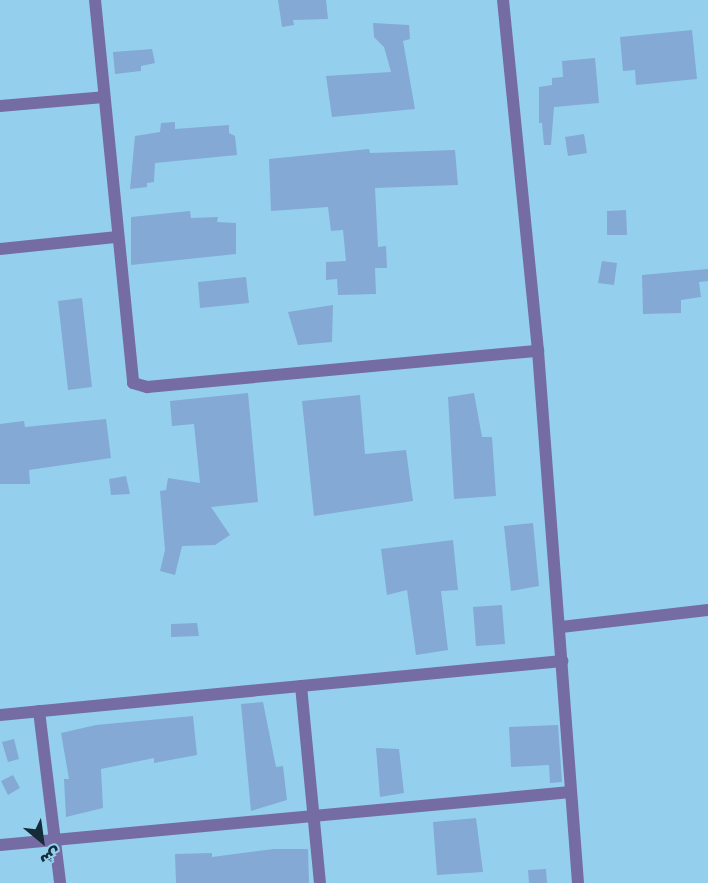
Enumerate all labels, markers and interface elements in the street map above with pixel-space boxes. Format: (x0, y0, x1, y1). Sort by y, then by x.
north arrow (12, 811, 72, 871)
text: ش (37, 844, 65, 871)

